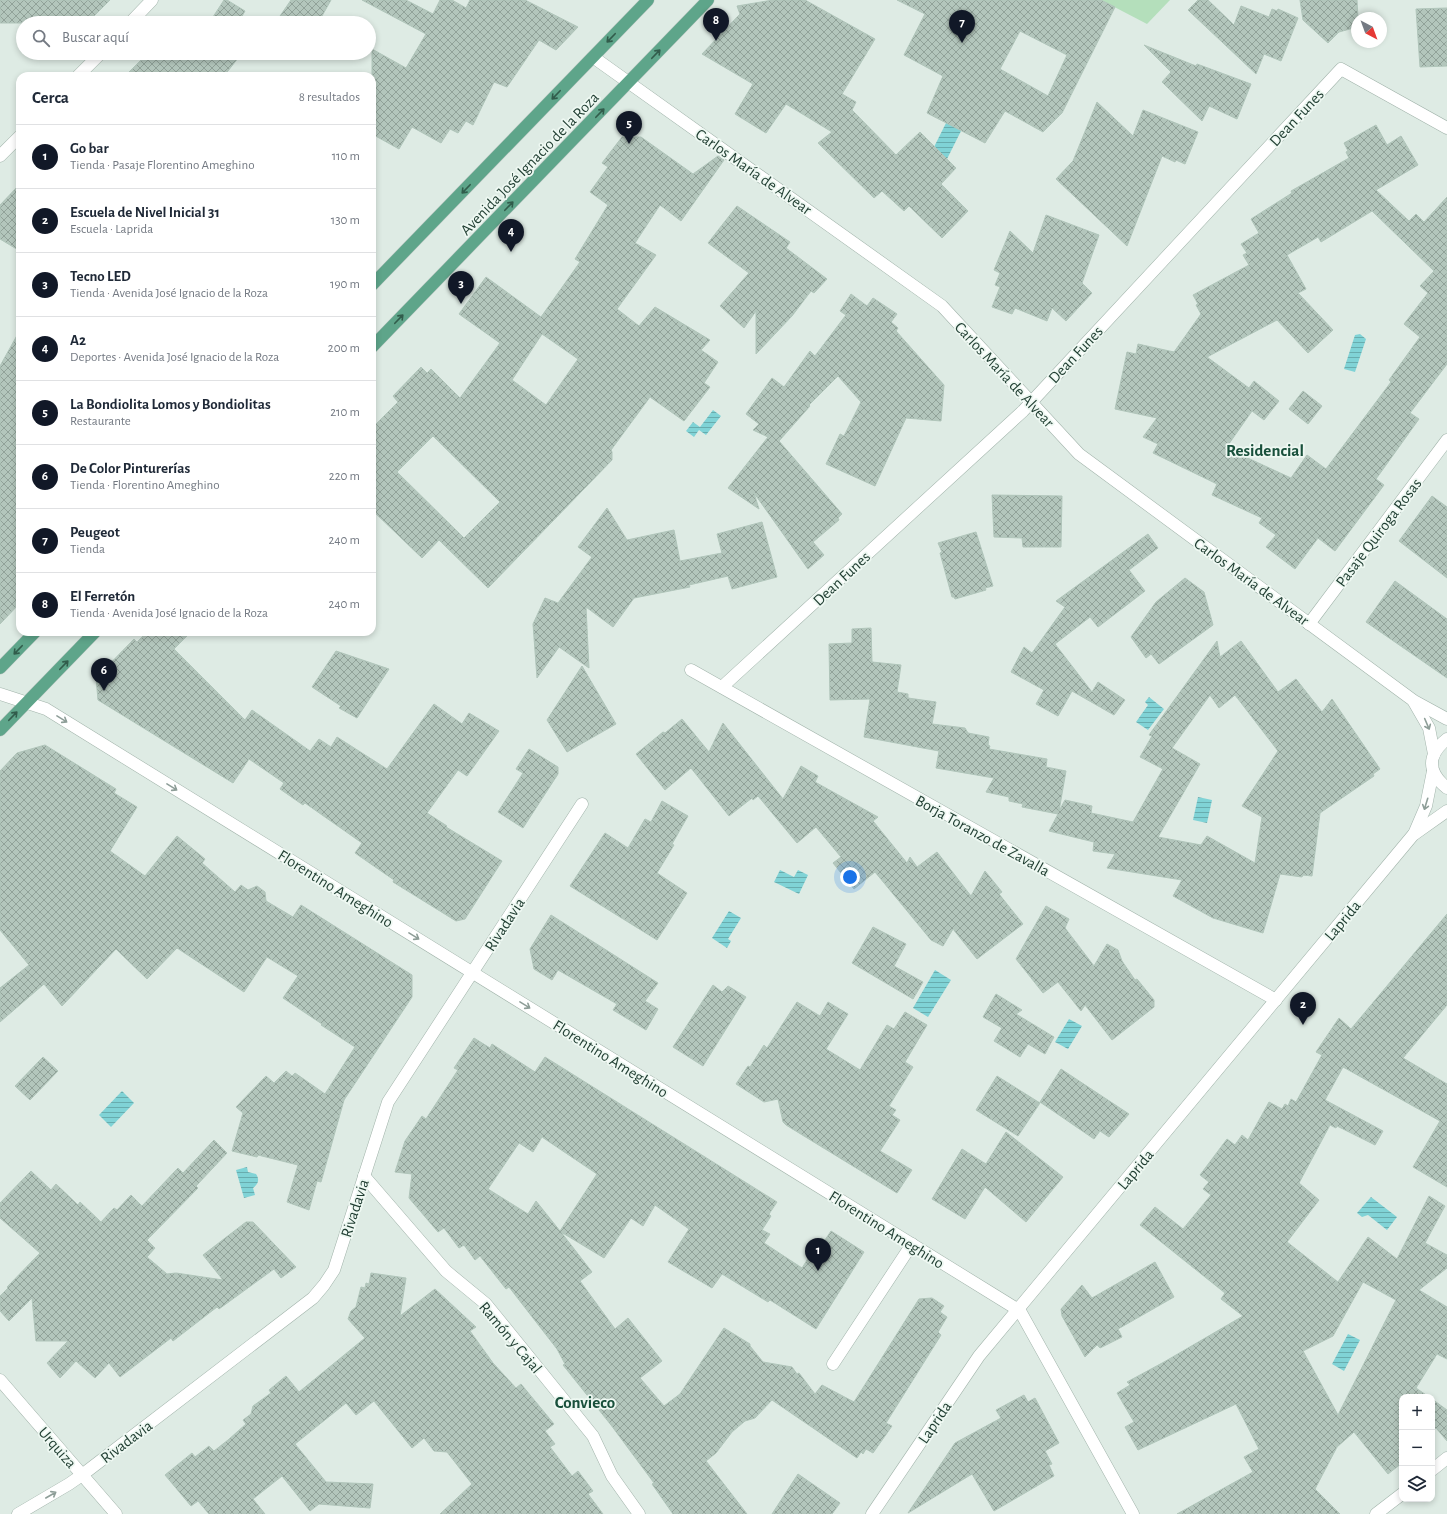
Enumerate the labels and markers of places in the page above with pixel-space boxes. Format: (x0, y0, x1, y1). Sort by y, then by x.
pin: 8 (703, 8, 729, 41)
pin: 7 (949, 10, 975, 43)
pin: 5 (616, 111, 642, 144)
pin: 4 (498, 219, 524, 252)
pin: 3 (448, 271, 474, 304)
pin: 6 (91, 658, 117, 691)
pin: 2 (1290, 992, 1316, 1025)
pin: 1 (805, 1238, 831, 1271)

